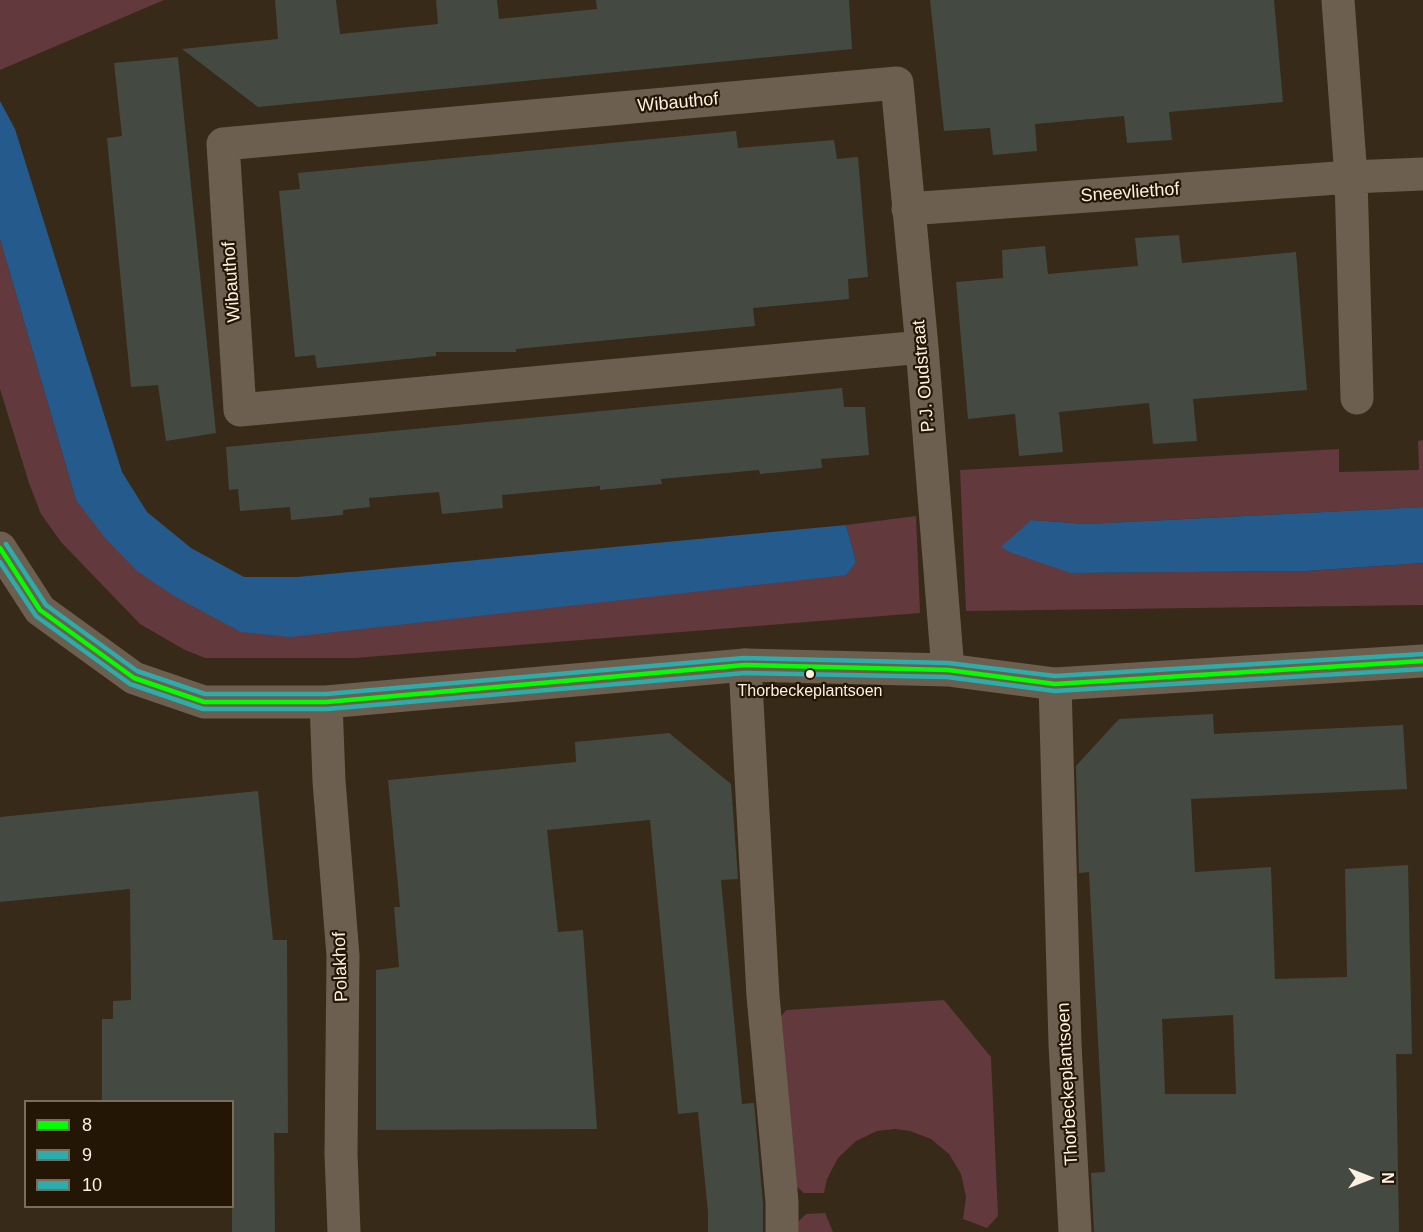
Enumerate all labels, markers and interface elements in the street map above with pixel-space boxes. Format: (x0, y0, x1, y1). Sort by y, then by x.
street label: Wibauthof (637, 89, 719, 117)
street label: Sneevliethof (1080, 179, 1180, 207)
street label: Wibauthof (218, 241, 246, 323)
street label: P.J. Oudstraat (908, 319, 940, 433)
marker: Thorbeckeplantsoen (804, 668, 816, 680)
place label: Thorbeckeplantsoen (738, 682, 882, 702)
street label: Polakhof (329, 932, 353, 1002)
street label: Thorbeckeplantsoen (1053, 1002, 1083, 1166)
legend (24, 1100, 234, 1208)
text: 8 (82, 1115, 92, 1135)
text: 9 (82, 1145, 92, 1165)
north arrow (1339, 1148, 1399, 1208)
text: N (1379, 1172, 1396, 1184)
text: 10 (82, 1175, 102, 1195)

